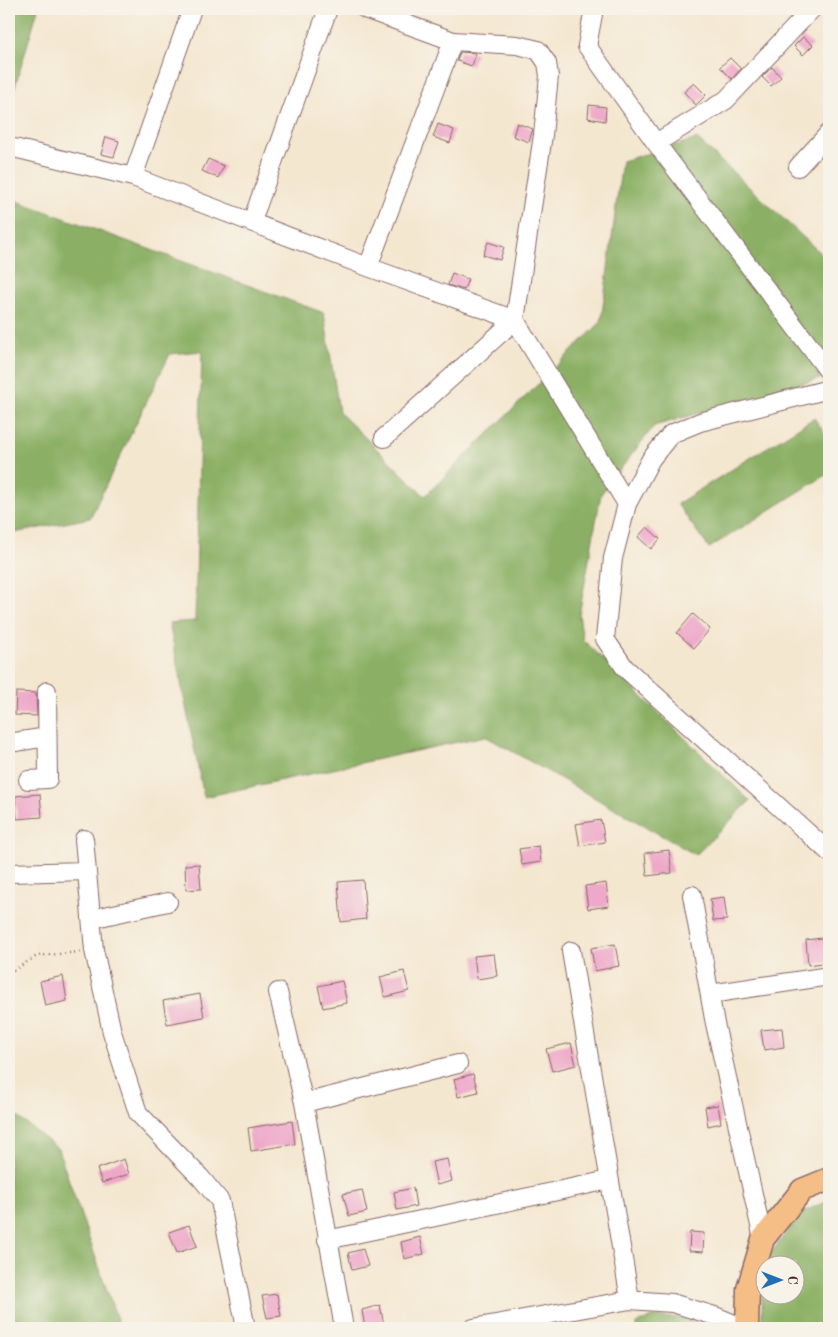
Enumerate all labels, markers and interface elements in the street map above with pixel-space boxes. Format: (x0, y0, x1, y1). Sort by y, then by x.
north arrow (756, 1254, 806, 1304)
text: С (785, 1275, 799, 1285)

